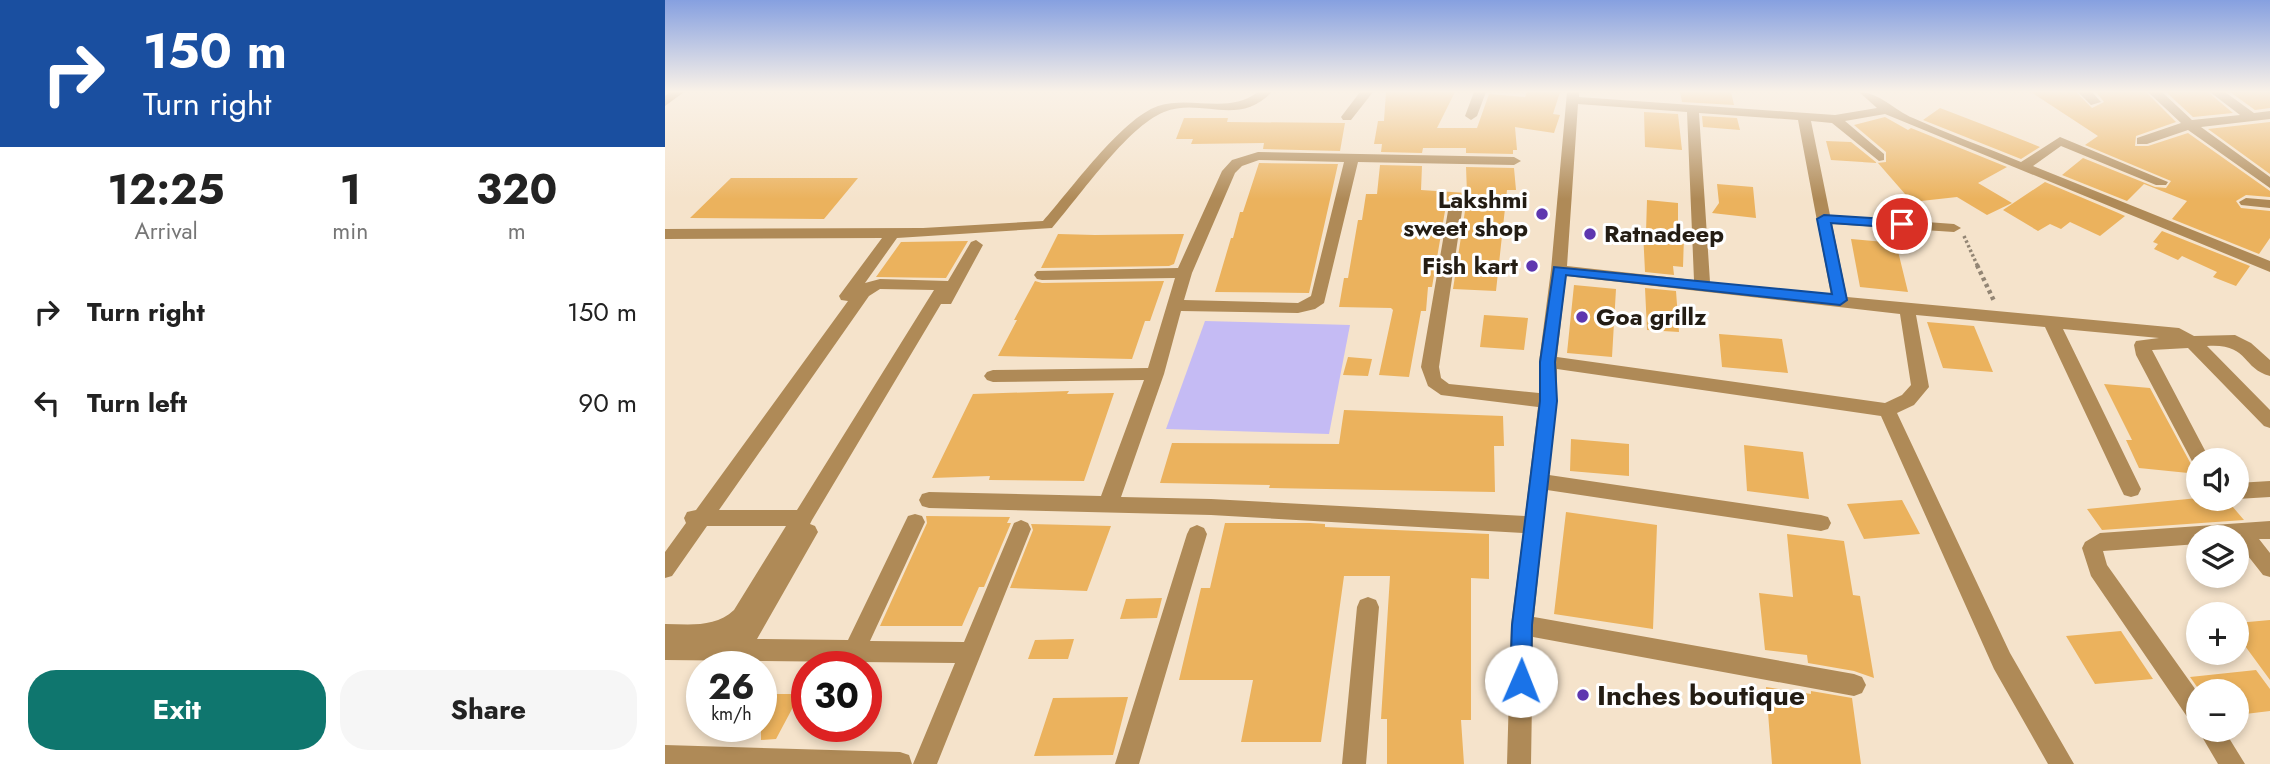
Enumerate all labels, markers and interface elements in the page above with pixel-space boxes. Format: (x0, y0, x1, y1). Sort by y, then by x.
text: 150 m (143, 16, 287, 86)
icon: right (28, 28, 119, 119)
text: Turn right (143, 81, 272, 127)
text: 12:25 (108, 159, 225, 220)
text: 1 (340, 159, 361, 220)
text: 320 (476, 159, 557, 220)
place label: Lakshmi sweet shop (1403, 182, 1528, 245)
pin (1872, 194, 1932, 254)
icon: arrive (1883, 205, 1921, 243)
marker: Lakshmi sweet shop (1534, 206, 1550, 222)
text: Arrival (134, 214, 198, 248)
text: min (332, 214, 368, 248)
text: m (508, 214, 526, 248)
place label: Ratnadeep (1604, 216, 1724, 251)
marker: Ratnadeep (1582, 226, 1598, 242)
place label: Fish kart (1422, 248, 1518, 283)
marker: Fish kart (1524, 258, 1540, 274)
icon: right (28, 293, 66, 331)
text: Turn right (87, 293, 205, 331)
text: 150 m (567, 293, 637, 331)
place label: Goa grillz (1596, 299, 1707, 334)
marker: Goa grillz (1574, 309, 1590, 325)
icon: left (28, 384, 66, 422)
text: Turn left (87, 384, 187, 422)
text: 90 m (578, 384, 637, 422)
map controls (2186, 448, 2249, 742)
button: sound (2186, 448, 2249, 511)
button: layers (2186, 525, 2249, 588)
button: + (2186, 602, 2249, 665)
position arrow (1484, 644, 1558, 718)
speed limit sign: 30 (791, 651, 882, 742)
text: 26 (708, 662, 755, 712)
button: Exit (28, 670, 326, 750)
button: Share (340, 670, 637, 750)
place label: Inches boutique (1597, 675, 1805, 716)
button: − (2186, 679, 2249, 742)
marker: Inches boutique (1575, 687, 1591, 703)
text: km/h (711, 701, 752, 727)

